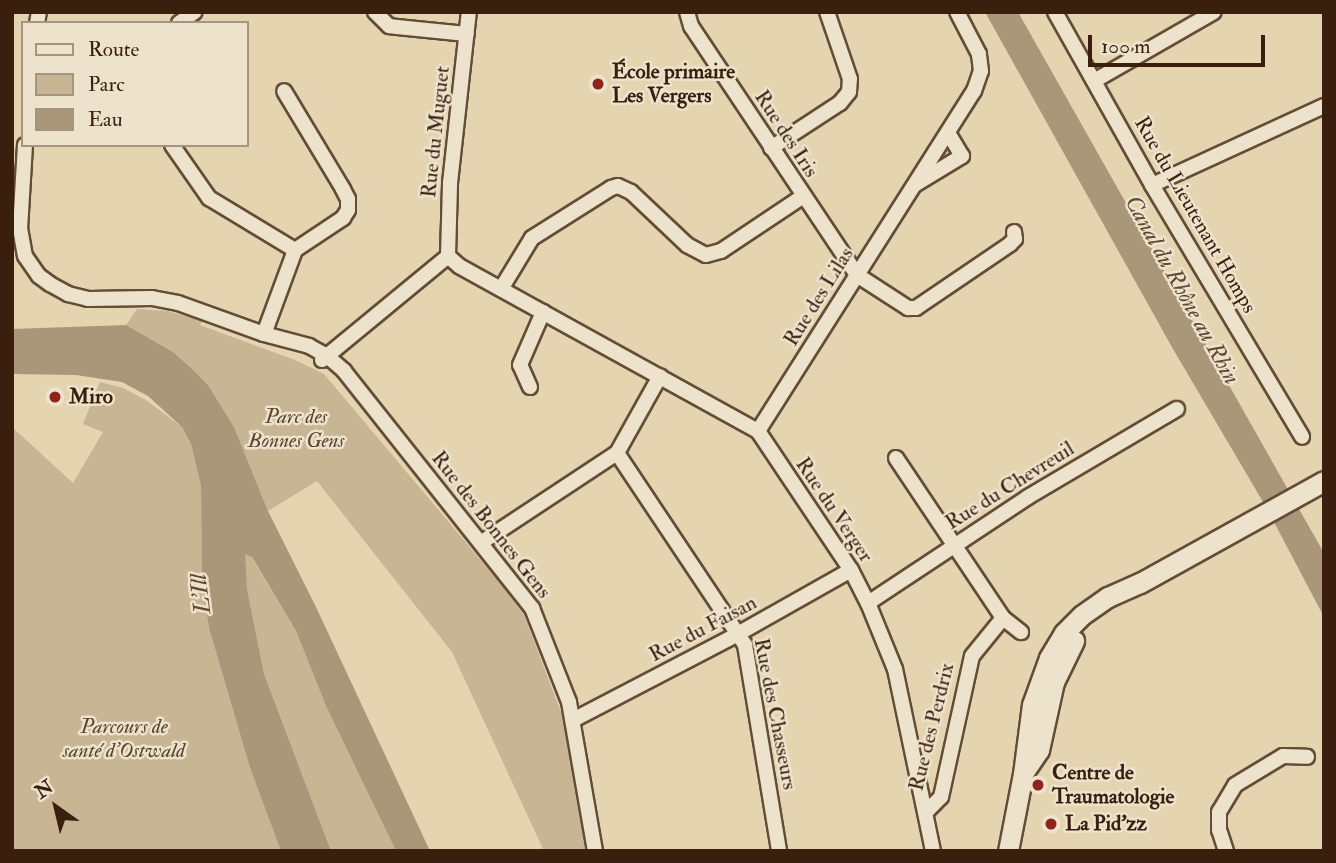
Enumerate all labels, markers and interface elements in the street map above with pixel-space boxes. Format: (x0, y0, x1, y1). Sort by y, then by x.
legend (21, 21, 248, 147)
scale bar (1091, 21, 1268, 65)
text: 100 m (1101, 33, 1151, 60)
text: Route (88, 36, 139, 63)
place label: École primaire Les Vergers (612, 59, 735, 109)
street label: Rue du Muguet (417, 65, 455, 199)
text: Parc (88, 71, 125, 98)
marker: École primaire Les Vergers (590, 76, 606, 92)
street label: Rue des Iris (749, 86, 823, 182)
text: Eau (88, 106, 123, 133)
street label: Rue du Lieutenant Homps (1128, 112, 1262, 318)
water label: Canal du Rhône au Rhin (1119, 191, 1245, 389)
street label: Rue des Lilas (779, 243, 859, 351)
place label: Miro (69, 384, 113, 410)
marker: Miro (47, 389, 63, 405)
park label: Parc des Bonnes Gens (248, 404, 344, 454)
street label: Rue du Chevreuil (941, 436, 1079, 536)
street label: Rue des Bonnes Gens (426, 446, 556, 604)
street label: Rue du Verger (790, 453, 878, 567)
water label: L'Ill (185, 572, 217, 616)
street label: Rue du Faisan (645, 590, 761, 668)
street label: Rue des Chasseurs (748, 636, 802, 792)
street label: Rue des Perdrix (904, 660, 960, 794)
park label: Parcours de santé d'Ostwald (63, 714, 185, 764)
place label: Centre de Traumatologie (1052, 760, 1174, 810)
north arrow (21, 772, 91, 842)
text: N (30, 775, 58, 804)
marker: Centre de Traumatologie (1030, 777, 1046, 793)
place label: La Pid'zz (1065, 811, 1147, 837)
marker: La Pid'zz (1043, 816, 1059, 832)

